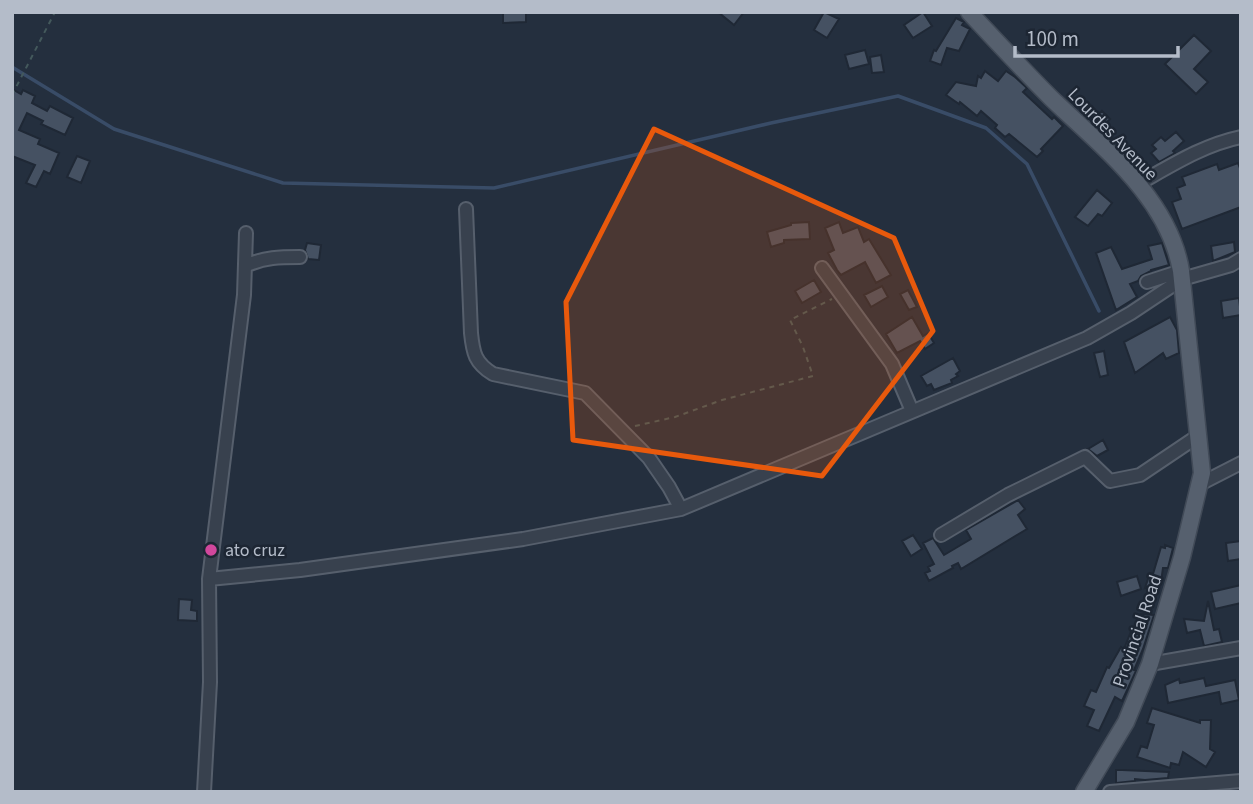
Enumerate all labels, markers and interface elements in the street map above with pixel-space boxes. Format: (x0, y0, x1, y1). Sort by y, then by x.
scale bar (1015, 14, 1178, 58)
text: 100 m (1026, 24, 1079, 54)
street label: Lourdes Avenue (1062, 83, 1163, 186)
place label: ato cruz (225, 538, 285, 563)
marker: ato cruz (203, 542, 219, 558)
street label: Provincial Road (1107, 572, 1168, 691)

